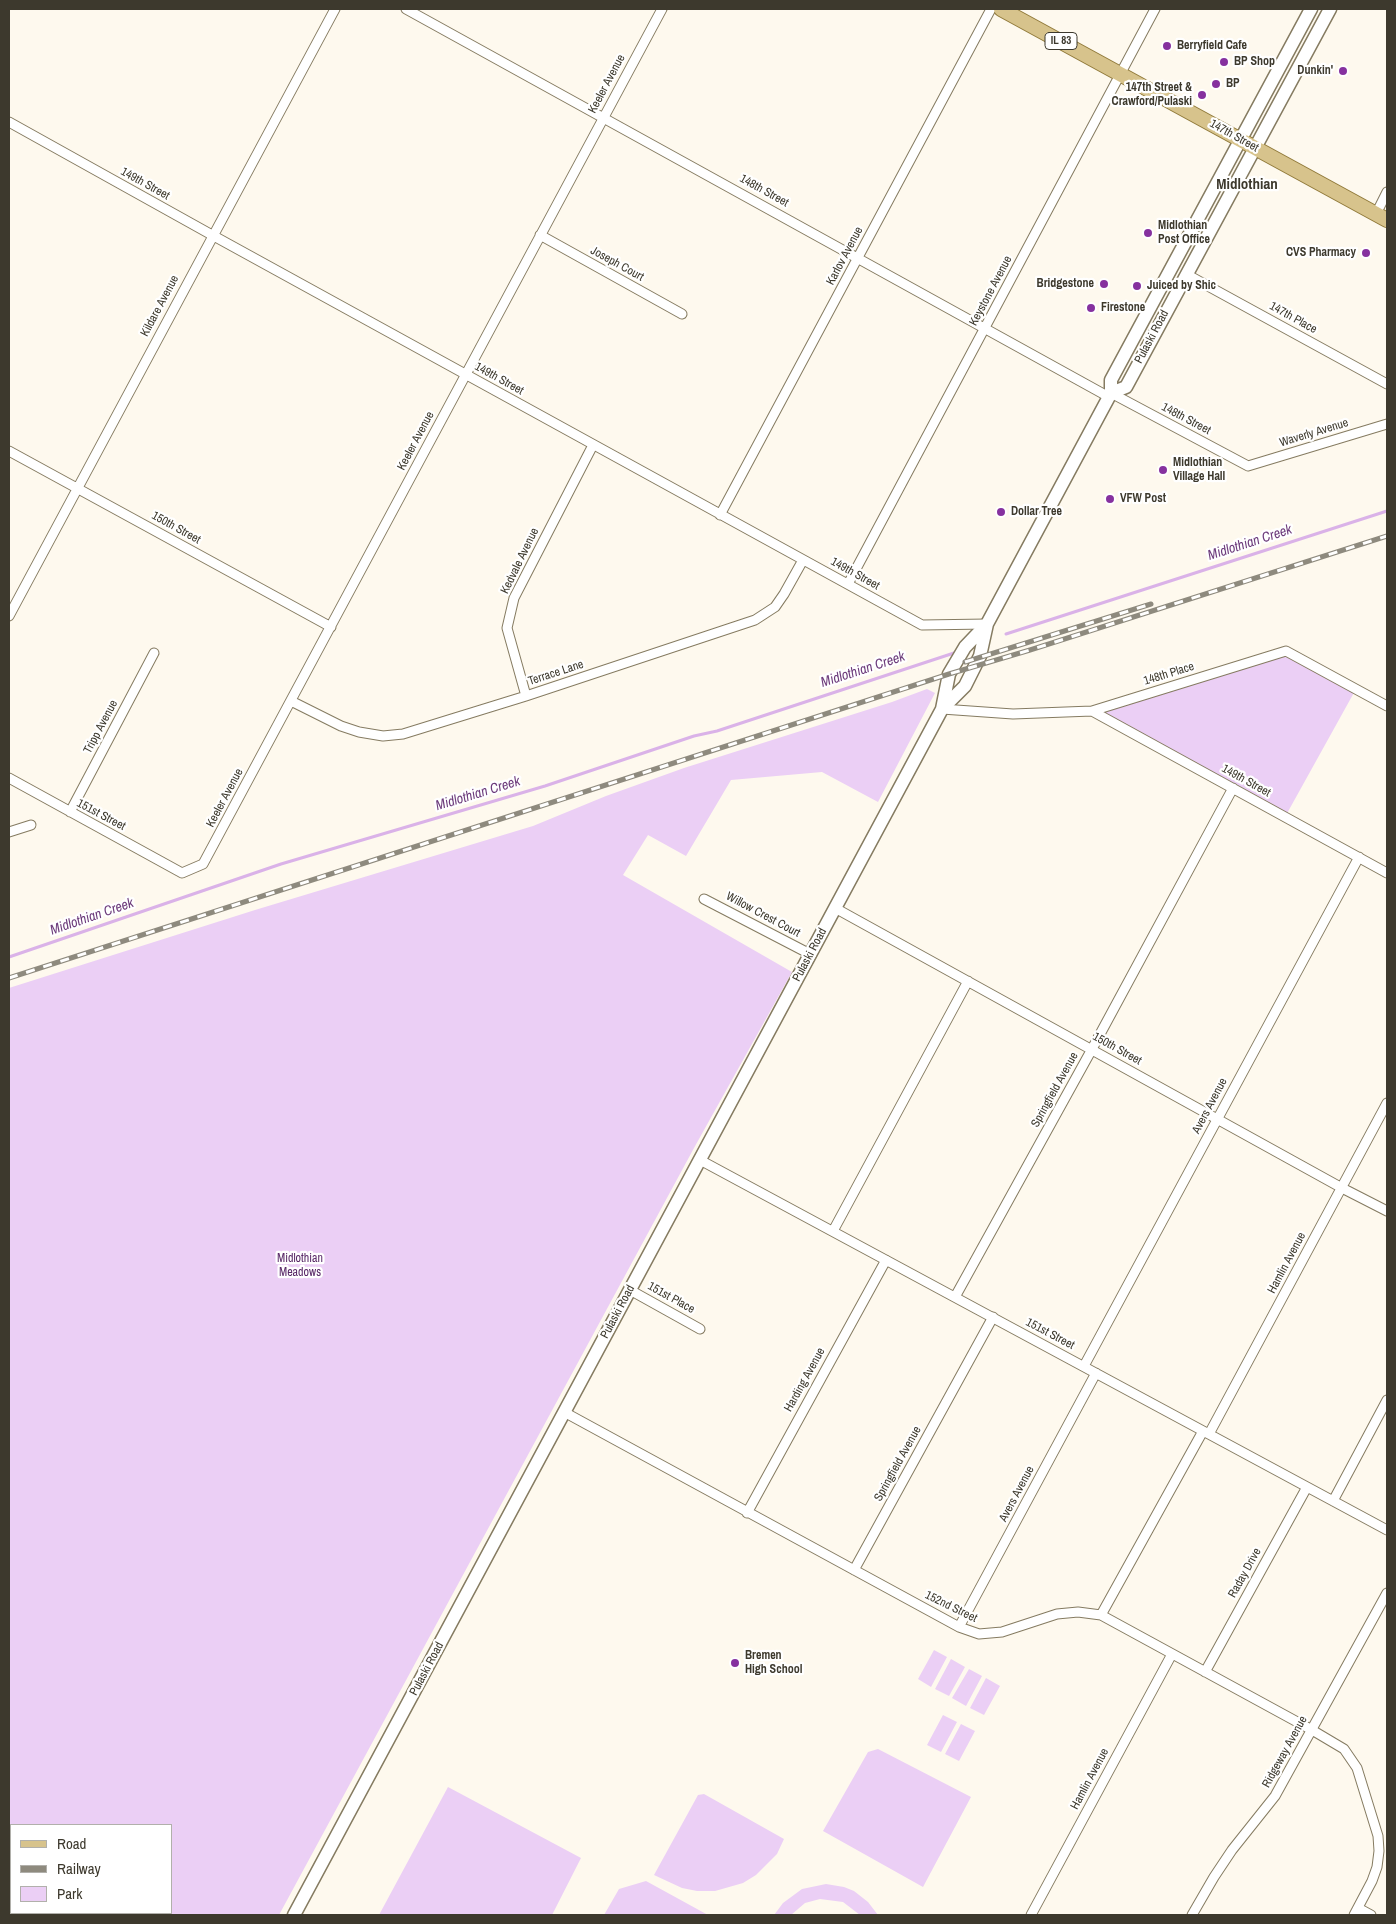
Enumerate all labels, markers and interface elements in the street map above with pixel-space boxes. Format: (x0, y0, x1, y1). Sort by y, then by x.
road number: IL 83 (1045, 32, 1077, 49)
place label: Berryfield Cafe (1177, 39, 1247, 53)
marker: Berryfield Cafe (1161, 40, 1173, 52)
street label: Keeler Avenue (586, 52, 628, 116)
place label: BP Shop (1234, 55, 1275, 69)
marker: BP Shop (1218, 56, 1230, 68)
place label: Dunkin' (1297, 64, 1333, 78)
marker: Dunkin' (1337, 65, 1349, 77)
place label: BP (1226, 77, 1240, 91)
marker: BP (1210, 78, 1222, 90)
place label: 147th Street & Crawford/Pulaski (1112, 81, 1192, 109)
marker: 147th Street & Crawford/Pulaski (1196, 89, 1208, 101)
street label: 147th Street (1207, 117, 1261, 155)
street label: 149th Street (118, 165, 172, 203)
street label: 148th Street (737, 172, 791, 210)
district label: Midlothian (1216, 176, 1278, 194)
place label: Midlothian Post Office (1158, 219, 1210, 247)
street label: Karlov Avenue (824, 224, 866, 288)
marker: Midlothian Post Office (1142, 227, 1154, 239)
street label: Joseph Court (588, 244, 646, 284)
place label: CVS Pharmacy (1286, 246, 1356, 260)
marker: CVS Pharmacy (1360, 247, 1372, 259)
street label: Keystone Avenue (967, 254, 1015, 328)
street label: Kildare Avenue (138, 273, 182, 339)
place label: Bridgestone (1037, 277, 1094, 291)
marker: Bridgestone (1098, 278, 1110, 290)
place label: Juiced by Shic (1147, 279, 1216, 293)
marker: Juiced by Shic (1131, 280, 1143, 292)
street label: 147th Place (1267, 299, 1319, 337)
place label: Firestone (1101, 301, 1145, 315)
marker: Firestone (1085, 302, 1097, 314)
street label: Pulaski Road (1132, 308, 1172, 366)
street label: 149th Street (472, 360, 526, 398)
street label: 148th Street (1159, 400, 1213, 438)
street label: Keeler Avenue (395, 409, 437, 473)
street label: Waverly Avenue (1278, 416, 1350, 450)
place label: Midlothian Village Hall (1173, 456, 1225, 484)
marker: Midlothian Village Hall (1157, 464, 1169, 476)
place label: VFW Post (1120, 492, 1166, 506)
marker: VFW Post (1104, 493, 1116, 505)
place label: Dollar Tree (1011, 505, 1062, 519)
marker: Dollar Tree (995, 506, 1007, 518)
street label: 150th Street (149, 509, 203, 547)
water label: Midlothian Creek (1206, 522, 1294, 564)
street label: Kedvale Avenue (498, 526, 542, 596)
street label: 149th Street (828, 555, 882, 593)
water label: Midlothian Creek (819, 649, 907, 691)
street label: Terrace Lane (526, 657, 586, 689)
street label: 148th Place (1142, 660, 1196, 688)
street label: Tripp Avenue (81, 698, 121, 756)
street label: 149th Street (1219, 762, 1273, 800)
street label: Keeler Avenue (204, 766, 246, 830)
water label: Midlothian Creek (434, 773, 522, 815)
street label: 151st Street (74, 796, 128, 834)
street label: Willow Crest Court (723, 889, 803, 941)
water label: Midlothian Creek (48, 895, 136, 939)
street label: Pulaski Road (790, 926, 830, 984)
street label: 150th Street (1090, 1030, 1144, 1068)
street label: Springfield Avenue (1028, 1050, 1082, 1130)
street label: Avers Avenue (1189, 1076, 1231, 1136)
street label: Hamlin Avenue (1265, 1230, 1309, 1296)
park label: Midlothian Meadows (277, 1252, 323, 1280)
street label: 151st Place (645, 1279, 697, 1317)
street label: Pulaski Road (598, 1283, 638, 1341)
street label: 151st Street (1023, 1315, 1077, 1353)
street label: Harding Avenue (782, 1345, 828, 1415)
street label: Springfield Avenue (871, 1424, 925, 1504)
street label: Avers Avenue (996, 1464, 1038, 1524)
street label: Raday Drive (1225, 1546, 1265, 1600)
street label: 152nd Street (923, 1588, 979, 1626)
street label: Pulaski Road (407, 1640, 447, 1698)
place label: Bremen High School (745, 1649, 802, 1677)
marker: Bremen High School (729, 1657, 741, 1669)
street label: Ridgeway Avenue (1259, 1714, 1311, 1790)
street label: Hamlin Avenue (1068, 1746, 1112, 1812)
legend (10, 1824, 172, 1914)
text: Road (57, 1833, 86, 1854)
text: Railway (57, 1858, 101, 1879)
text: Park (57, 1883, 82, 1904)

